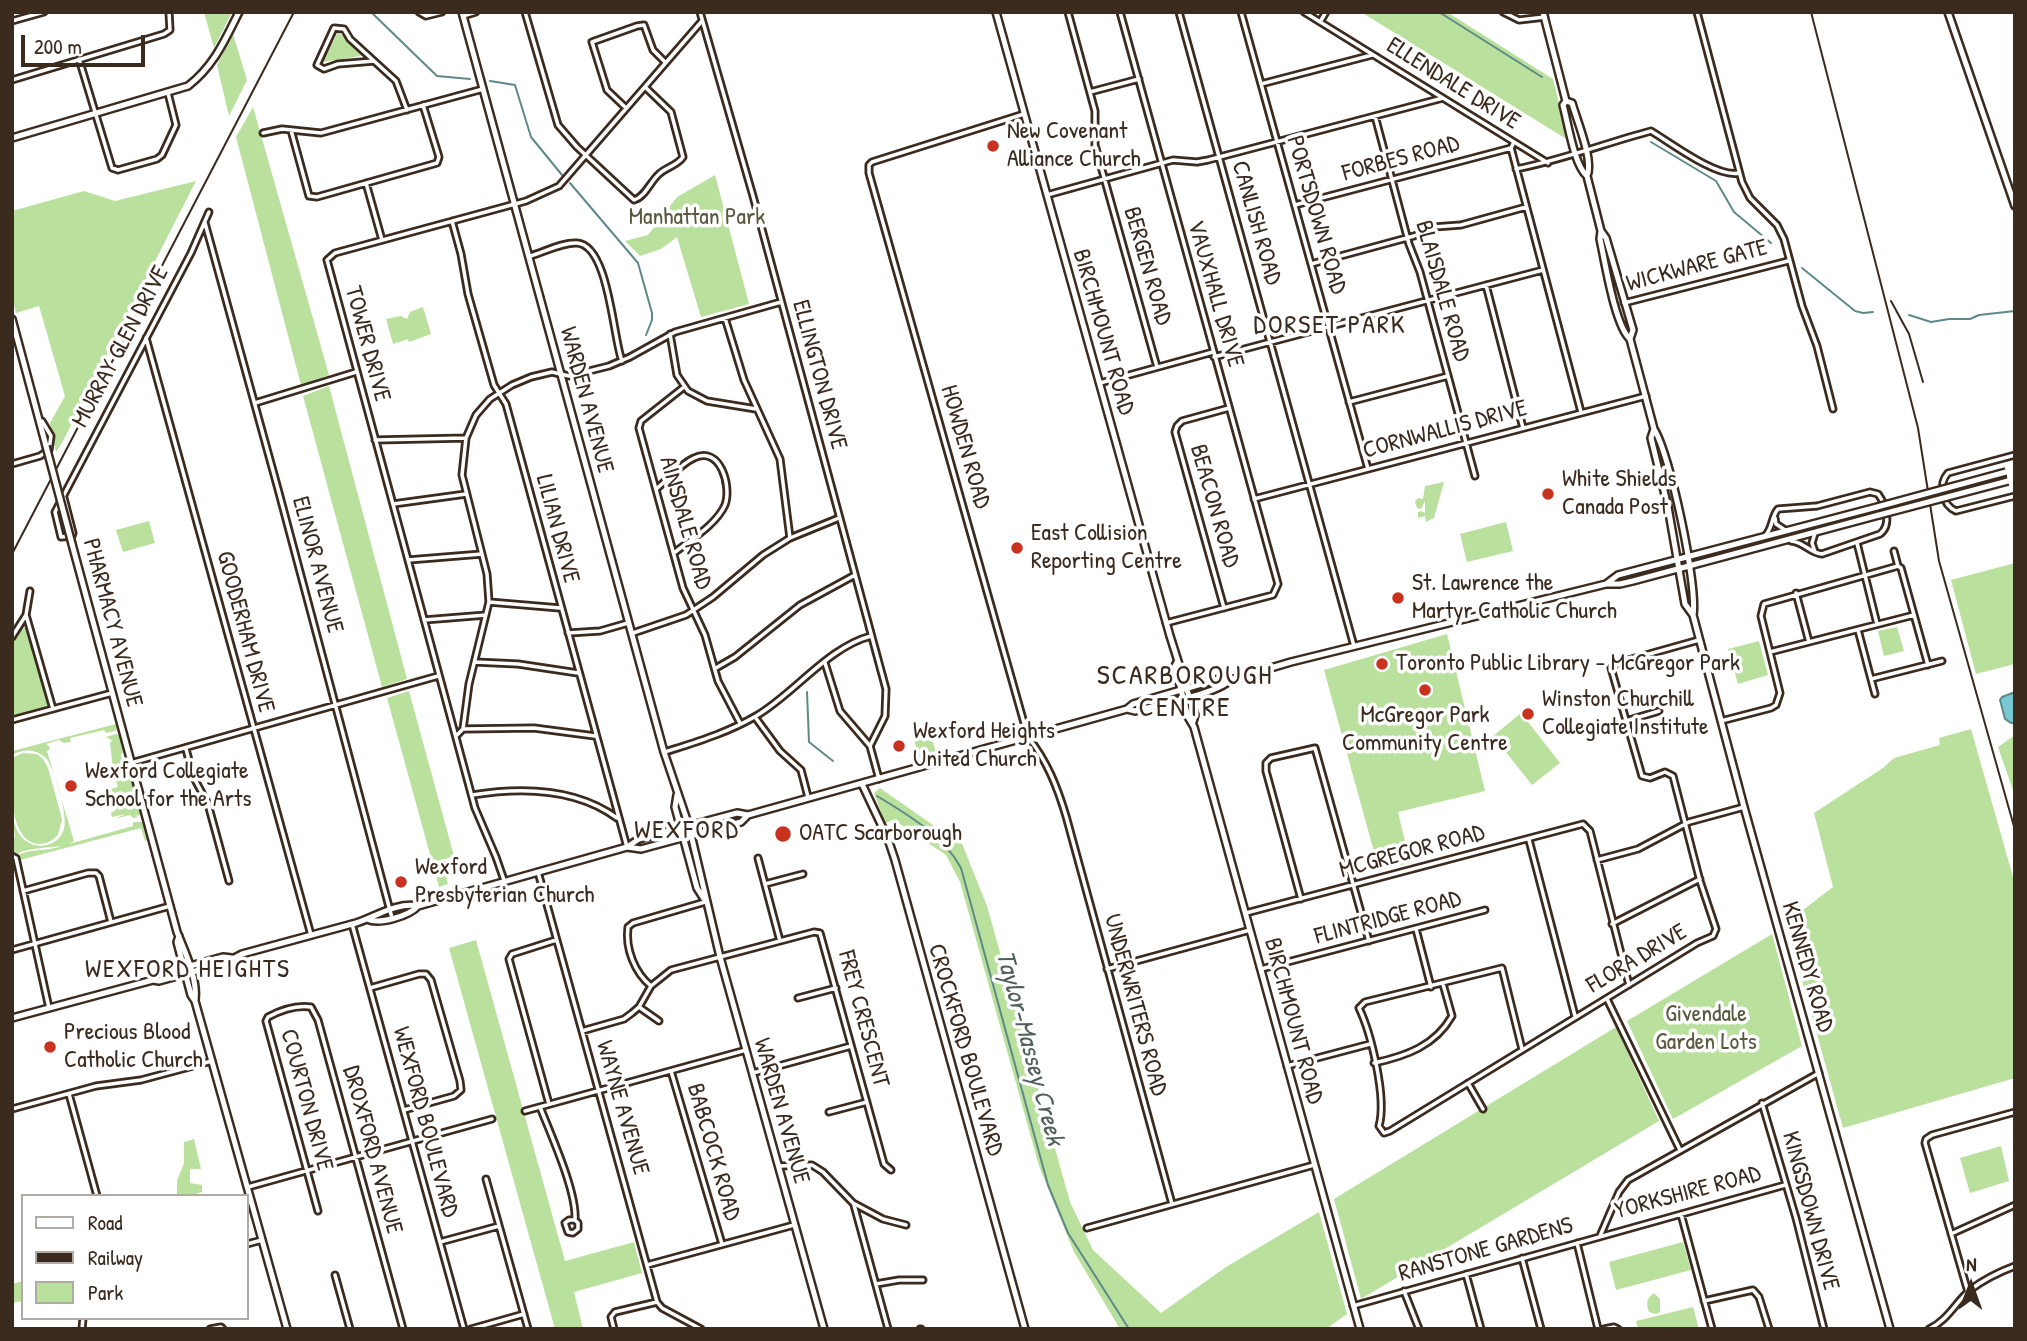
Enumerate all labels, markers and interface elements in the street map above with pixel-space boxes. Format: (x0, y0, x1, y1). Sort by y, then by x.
scale bar (24, 21, 149, 65)
text: 200 m (34, 32, 82, 61)
street label: ELLENDALE DRIVE (1381, 32, 1525, 136)
place label: New Covenant Alliance Church (1007, 118, 1141, 174)
street label: FORBES ROAD (1339, 130, 1463, 188)
street label: PORTSDOWN ROAD (1280, 133, 1352, 297)
marker: New Covenant Alliance Church (985, 138, 1001, 154)
street label: CANLISH ROAD (1225, 158, 1287, 288)
park label: Manhattan Park (629, 204, 765, 232)
street label: BERGEN ROAD (1116, 204, 1178, 328)
street label: VAUXHALL DRIVE (1180, 217, 1250, 371)
street label: BLAISDALE ROAD (1408, 217, 1476, 365)
street label: WICKWARE GATE (1623, 233, 1771, 299)
street label: BIRCHMOUNT ROAD (1066, 246, 1140, 418)
street label: MURRAY GLEN DRIVE (66, 261, 176, 433)
street label: TOWER DRIVE (338, 283, 396, 405)
street label: ELLINGTON DRIVE (785, 297, 853, 453)
district label: DORSET PARK (1255, 310, 1405, 342)
street label: WARDEN AVENUE (553, 324, 619, 476)
street label: HOWDEN ROAD (934, 382, 996, 512)
street label: CORNWALLIS DRIVE (1360, 394, 1530, 466)
street label: BEACON ROAD (1183, 441, 1245, 571)
street label: AINSDALE ROAD (652, 453, 718, 593)
place label: White Shields Canada Post (1562, 466, 1677, 522)
street label: LILIAN DRIVE (529, 472, 585, 586)
marker: White Shields Canada Post (1540, 486, 1556, 502)
street label: ELINOR AVENUE (285, 494, 349, 636)
place label: East Collision Reporting Centre (1031, 520, 1182, 576)
street label: PHARMACY AVENUE (76, 536, 148, 710)
marker: East Collision Reporting Centre (1009, 540, 1025, 556)
street label: GOODERHAM DRIVE (210, 548, 280, 716)
place label: St. Lawrence the Martyr Catholic Church (1412, 570, 1617, 626)
marker: St. Lawrence the Martyr Catholic Church (1390, 590, 1406, 606)
place label: Toronto Public Library - McGregor Park (1396, 650, 1740, 678)
marker: Toronto Public Library - McGregor Park (1374, 656, 1390, 672)
district label: SCARBOROUGH CENTRE (1098, 660, 1272, 726)
marker: McGregor Park Community Centre (1417, 682, 1433, 698)
place label: Winston Churchill Collegiate Institute (1542, 686, 1709, 742)
place label: McGregor Park Community Centre (1342, 702, 1508, 758)
marker: Winston Churchill Collegiate Institute (1520, 706, 1536, 722)
place label: Wexford Heights United Church (913, 718, 1055, 774)
marker: Wexford Heights United Church (891, 738, 907, 754)
place label: Wexford Collegiate School for the Arts (85, 758, 252, 814)
marker: Wexford Collegiate School for the Arts (63, 778, 79, 794)
district label: WEXFORD (635, 815, 739, 847)
street label: MCGREGOR ROAD (1336, 819, 1488, 885)
place label: OATC Scarborough (799, 820, 962, 848)
marker: OATC Scarborough (773, 824, 793, 844)
place label: Wexford Presbyterian Church (415, 854, 594, 910)
marker: Wexford Presbyterian Church (393, 874, 409, 890)
street label: FLINTRIDGE ROAD (1312, 885, 1464, 951)
street label: KENNEDY ROAD (1775, 899, 1839, 1035)
street label: UNDERWRITERS ROAD (1097, 911, 1173, 1099)
street label: FLORA DRIVE (1582, 918, 1692, 1000)
street label: BIRCHMOUNT ROAD (1257, 935, 1329, 1107)
street label: CROCKFORD BOULEVARD (921, 941, 1009, 1159)
water label: Taylor-Massey Creek (988, 947, 1070, 1149)
street label: FREY CRESCENT (831, 948, 895, 1090)
district label: WEXFORD HEIGHTS (87, 954, 289, 986)
park label: Givendale Garden Lots (1655, 1001, 1757, 1057)
place label: Precious Blood Catholic Church (64, 1019, 203, 1075)
street label: WEXFORD BOULEVARD (386, 1024, 464, 1220)
street label: COURTON DRIVE (273, 1026, 339, 1174)
street label: WARDEN AVENUE (746, 1035, 816, 1187)
street label: WAYNE AVENUE (589, 1038, 655, 1178)
marker: Precious Blood Catholic Church (42, 1039, 58, 1055)
street label: DROXFORD AVENUE (336, 1063, 408, 1237)
street label: BABCOCK ROAD (680, 1080, 746, 1224)
street label: KINGSDOWN DRIVE (1775, 1128, 1845, 1294)
street label: YORKSHIRE ROAD (1612, 1160, 1764, 1226)
legend (21, 1194, 248, 1320)
text: Road (88, 1208, 122, 1237)
street label: RANSTONE GARDENS (1396, 1211, 1576, 1289)
text: Railway (88, 1243, 143, 1272)
north arrow (1936, 1250, 2006, 1320)
text: N (1966, 1251, 1977, 1277)
text: Park (88, 1278, 123, 1307)

